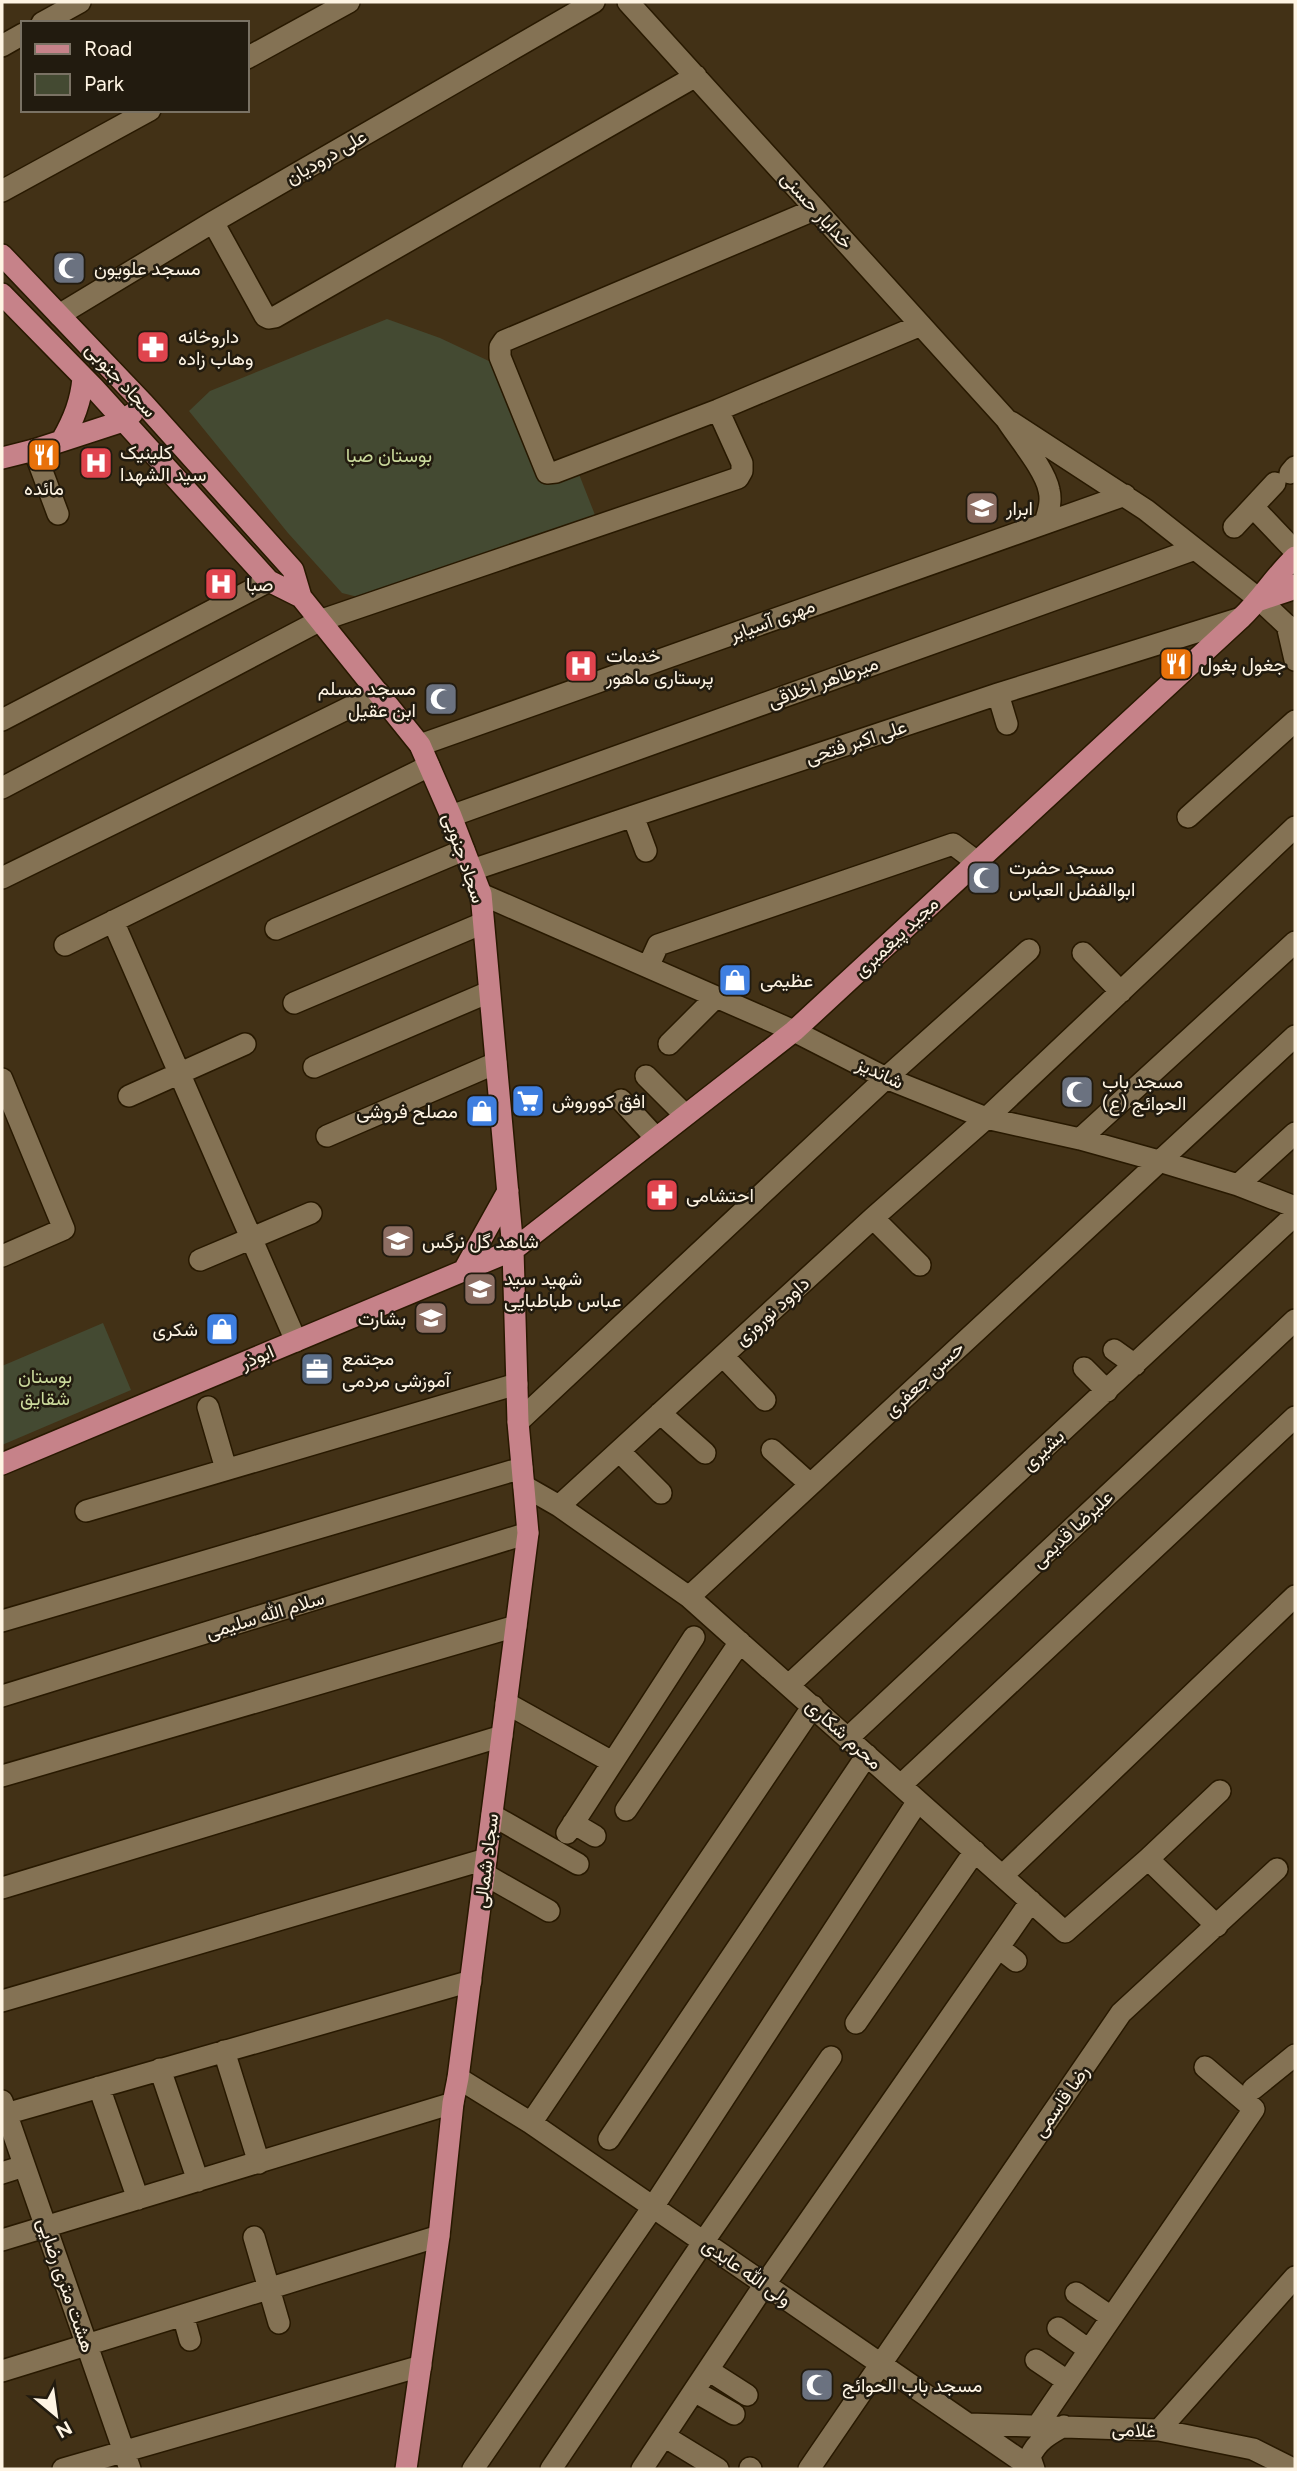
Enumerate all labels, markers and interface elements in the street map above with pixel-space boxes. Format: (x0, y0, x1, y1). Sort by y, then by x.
legend (21, 21, 248, 112)
text: Road (84, 36, 132, 61)
text: Park (84, 71, 125, 96)
street label: علی درودیان (281, 125, 371, 189)
street label: خدایار حسنی (776, 166, 858, 254)
mosque icon: مسجد علویون (50, 249, 88, 287)
place label: مسجد علویون (94, 257, 201, 280)
place label: داروخانه وهاب زاده (178, 325, 253, 370)
pharmacy icon: داروخانه وهاب زاده (134, 328, 172, 366)
street label: سجاد جنوبی (81, 338, 161, 422)
restaurant icon: مائده (25, 436, 63, 474)
place label: کلینیک سید الشهدا (120, 441, 207, 486)
hospital icon: کلینیک سید الشهدا (77, 444, 115, 482)
park label: بوستان صبا (346, 444, 432, 467)
place label: مائده (24, 477, 64, 500)
school or university icon: ابرار (963, 489, 1001, 527)
place label: ابرار (1005, 497, 1033, 520)
hospital icon: صبا (202, 565, 240, 603)
place label: صبا (246, 573, 273, 596)
street label: مهری آسیابر (725, 594, 818, 646)
place label: خدمات پرستاری ماهور (605, 644, 714, 691)
restaurant icon: جغول بغول (1157, 645, 1195, 683)
hospital icon: خدمات پرستاری ماهور (562, 647, 600, 685)
street label: میرطاهر اخلاقی (765, 651, 881, 713)
place label: جغول بغول (1200, 653, 1286, 676)
place label: مسجد مسلم ابن عقیل (318, 677, 416, 722)
mosque icon: مسجد مسلم ابن عقیل (422, 680, 460, 718)
street label: علی اکبر فتحی (802, 715, 910, 769)
street label: سجاد جنوبی (438, 810, 490, 906)
place label: مسجد حضرت ابوالفضل العباس (1009, 856, 1135, 901)
mosque icon: مسجد حضرت ابوالفضل العباس (965, 859, 1003, 897)
street label: مجید پیغمبری (849, 892, 944, 983)
shop icon: عظیمی (716, 961, 754, 999)
place label: عظیمی (760, 969, 813, 992)
street label: شاندیز (852, 1052, 907, 1094)
place label: مسجد باب الحوائج (ع) (1102, 1070, 1186, 1117)
mosque icon: مسجد باب الحوائج (ع) (1058, 1073, 1096, 1111)
supermarket icon: افق کووروش (509, 1082, 547, 1120)
place label: افق کووروش (552, 1090, 645, 1113)
shop icon: مصلح فروشی (463, 1092, 501, 1130)
place label: مصلح فروشی (356, 1100, 458, 1125)
pharmacy icon: احتشامی (643, 1176, 681, 1214)
place label: احتشامی (686, 1184, 754, 1207)
school or university icon: شاهد گل نرگس (379, 1222, 417, 1260)
place label: شاهد گل نرگس (422, 1230, 539, 1253)
place label: شهید سید عباس طباطبایی (504, 1267, 621, 1312)
school or university icon: شهید سید عباس طباطبایی (461, 1270, 499, 1308)
street label: داوود نوروزی (730, 1271, 814, 1351)
school or university icon: بشارت (412, 1299, 450, 1337)
place label: بشارت (358, 1307, 406, 1330)
shop icon: شکری (203, 1310, 241, 1348)
place label: شکری (153, 1318, 198, 1341)
street label: حسن جعفری (879, 1336, 969, 1422)
street label: ابوذر (236, 1340, 277, 1375)
place label: مجتمع آموزشی مردمی (342, 1347, 452, 1392)
office icon: مجتمع آموزشی مردمی (298, 1350, 336, 1388)
park label: بوستان شقایق (18, 1365, 72, 1410)
street label: بشیری (1017, 1425, 1069, 1475)
street label: علیرضا قدیمی (1026, 1485, 1118, 1573)
street label: سلام الله سلیمی (203, 1586, 327, 1645)
street label: محرم شکاری (801, 1694, 887, 1775)
street label: سجاد شمالی (469, 1812, 503, 1910)
street label: رضا قاسمی (1028, 2061, 1094, 2141)
street label: هشت متری رضایی (32, 2215, 100, 2355)
street label: ولی الله عابدی (698, 2233, 796, 2311)
mosque icon: مسجد باب الحوائج (798, 2366, 836, 2404)
place label: مسجد باب الحوائج (842, 2374, 982, 2399)
north arrow (21, 2380, 91, 2450)
text: N (52, 2416, 76, 2443)
street label: غلامی (1111, 2417, 1157, 2443)

